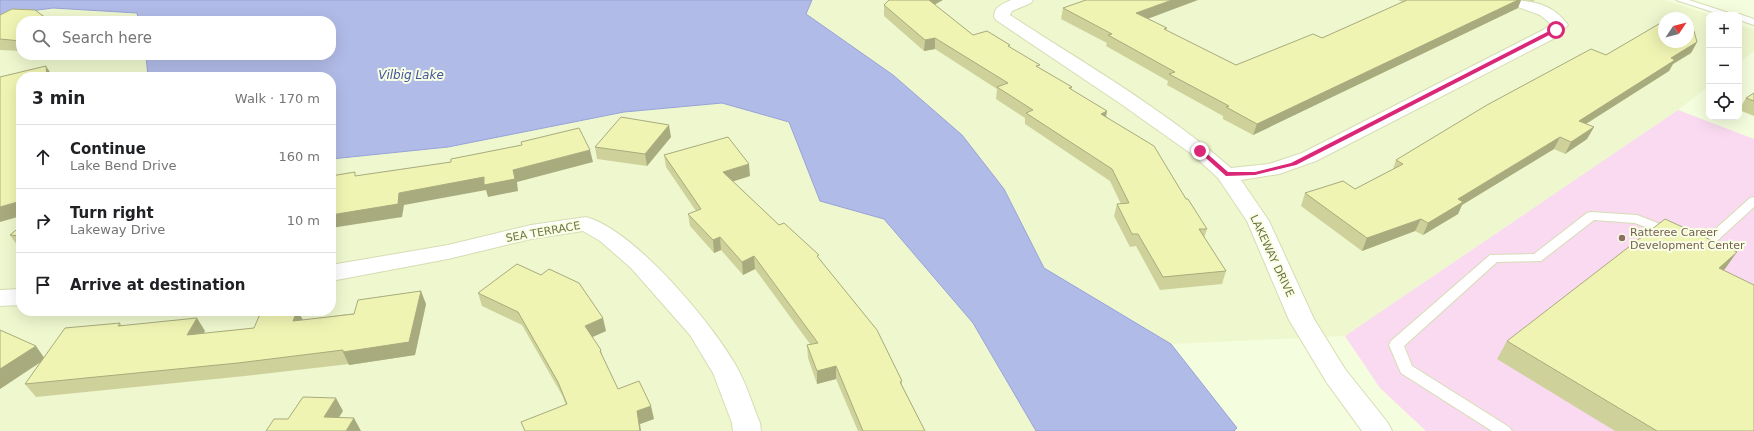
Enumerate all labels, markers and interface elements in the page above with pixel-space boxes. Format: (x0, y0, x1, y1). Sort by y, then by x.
north arrow (1658, 12, 1694, 48)
map controls (1706, 12, 1742, 120)
button: + (1706, 12, 1742, 48)
search box (16, 16, 336, 60)
route start (1547, 21, 1565, 39)
icon: search (30, 27, 52, 49)
text: Search here (62, 29, 152, 47)
button: − (1706, 48, 1742, 84)
water label: Vilbig Lake (378, 68, 444, 82)
button: locate (1706, 84, 1742, 120)
text: 3 min (32, 88, 85, 108)
text: Walk · 170 m (235, 91, 320, 106)
text: Continue (70, 140, 146, 158)
route end (1191, 142, 1209, 160)
icon: ahead (32, 146, 54, 168)
text: 160 m (278, 149, 320, 164)
text: Lake Bend Drive (70, 158, 177, 173)
text: Turn right (70, 204, 154, 222)
icon: right (32, 210, 54, 232)
text: 10 m (287, 213, 320, 228)
street label: LAKEWAY DRIVE (1247, 213, 1297, 299)
street label: SEA TERRACE (505, 219, 581, 245)
text: Lakeway Drive (70, 222, 165, 237)
place label: Ratteree Career Development Center (1630, 226, 1745, 252)
marker: Ratteree Career Development Center (1617, 233, 1627, 243)
icon: arrive (32, 274, 54, 296)
text: Arrive at destination (70, 276, 245, 294)

